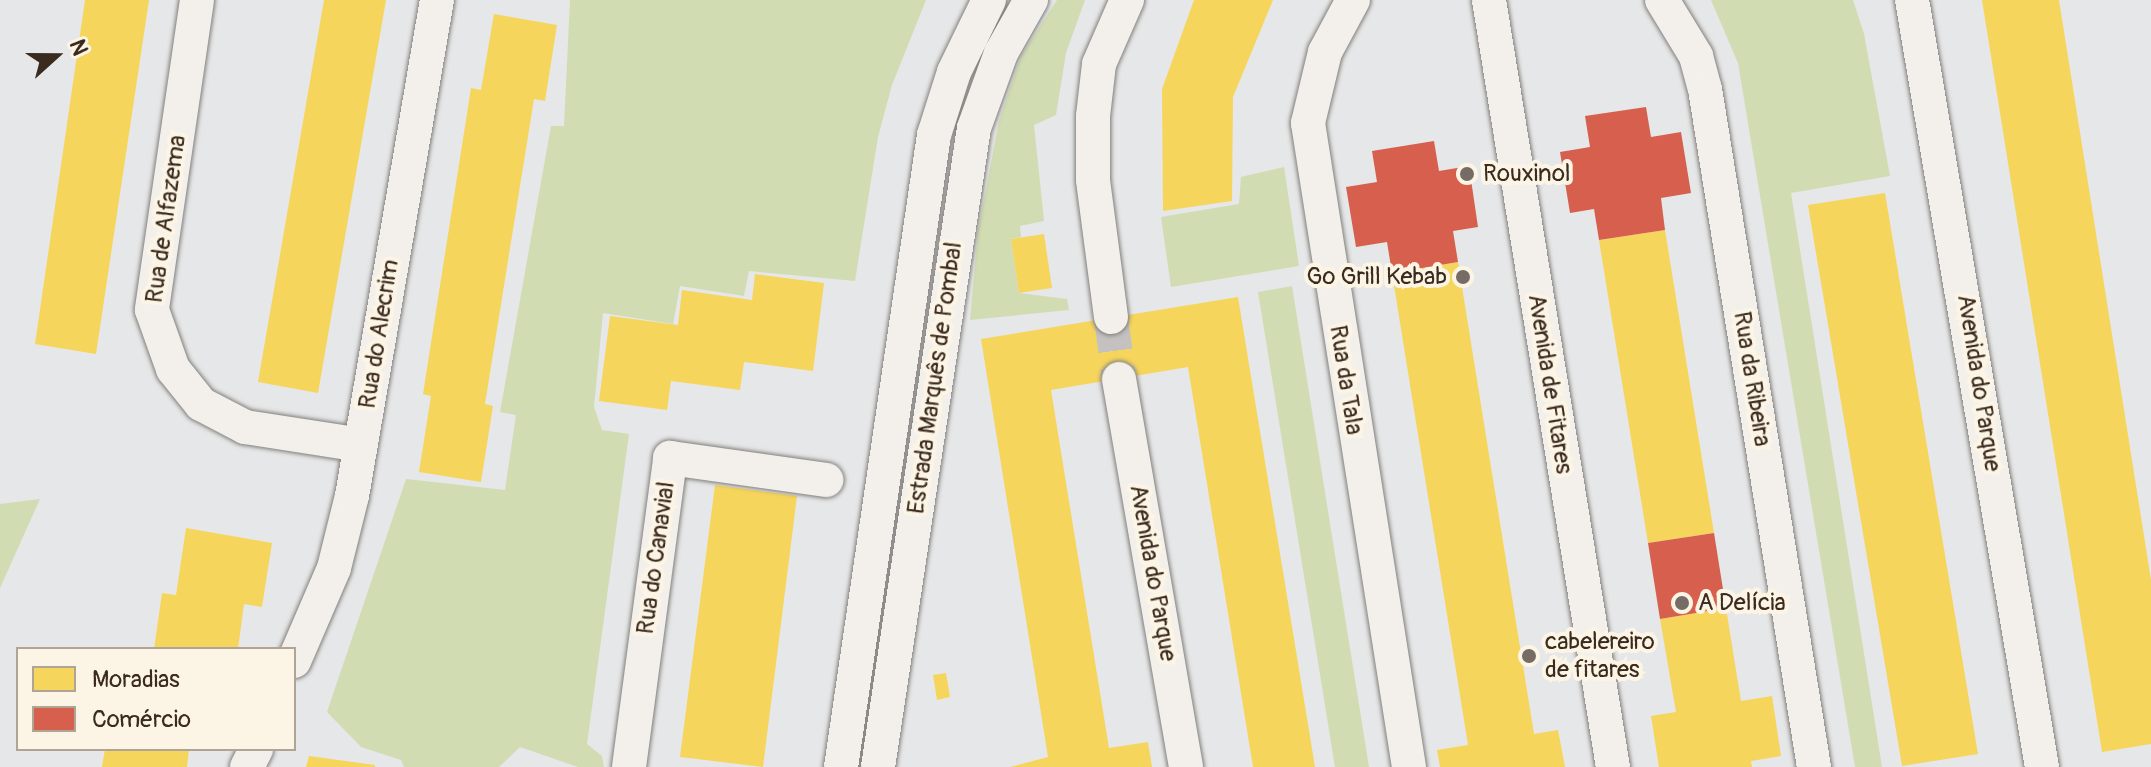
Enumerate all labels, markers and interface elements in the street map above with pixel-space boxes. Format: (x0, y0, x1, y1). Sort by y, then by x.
north arrow (16, 16, 96, 96)
text: N (63, 35, 94, 59)
street label: Rua de Alfazema (140, 133, 192, 305)
place label: Rouxinol (1483, 160, 1571, 188)
marker: Rouxinol (1458, 165, 1476, 183)
street label: Estrada Marquês de Pombal (902, 240, 968, 516)
street label: Rua do Alecrim (353, 257, 405, 411)
place label: Go Grill Kebab (1307, 263, 1447, 291)
marker: Go Grill Kebab (1454, 268, 1472, 286)
street label: Avenida de Fitares (1522, 292, 1578, 476)
street label: Avenida do Parque (1951, 292, 2007, 474)
street label: Rua da Ribeira (1727, 309, 1777, 449)
street label: Rua da Tala (1323, 323, 1369, 437)
street label: Rua do Canavial (631, 480, 681, 636)
street label: Avenida do Parque (1123, 482, 1183, 664)
place label: A Delícia (1698, 589, 1786, 617)
marker: A Delícia (1673, 594, 1691, 612)
place label: cabelereiro de fitares (1545, 628, 1655, 684)
legend (16, 647, 296, 751)
marker: cabelereiro de fitares (1520, 647, 1538, 665)
text: Moradias (92, 665, 180, 694)
text: Comércio (92, 705, 191, 734)

